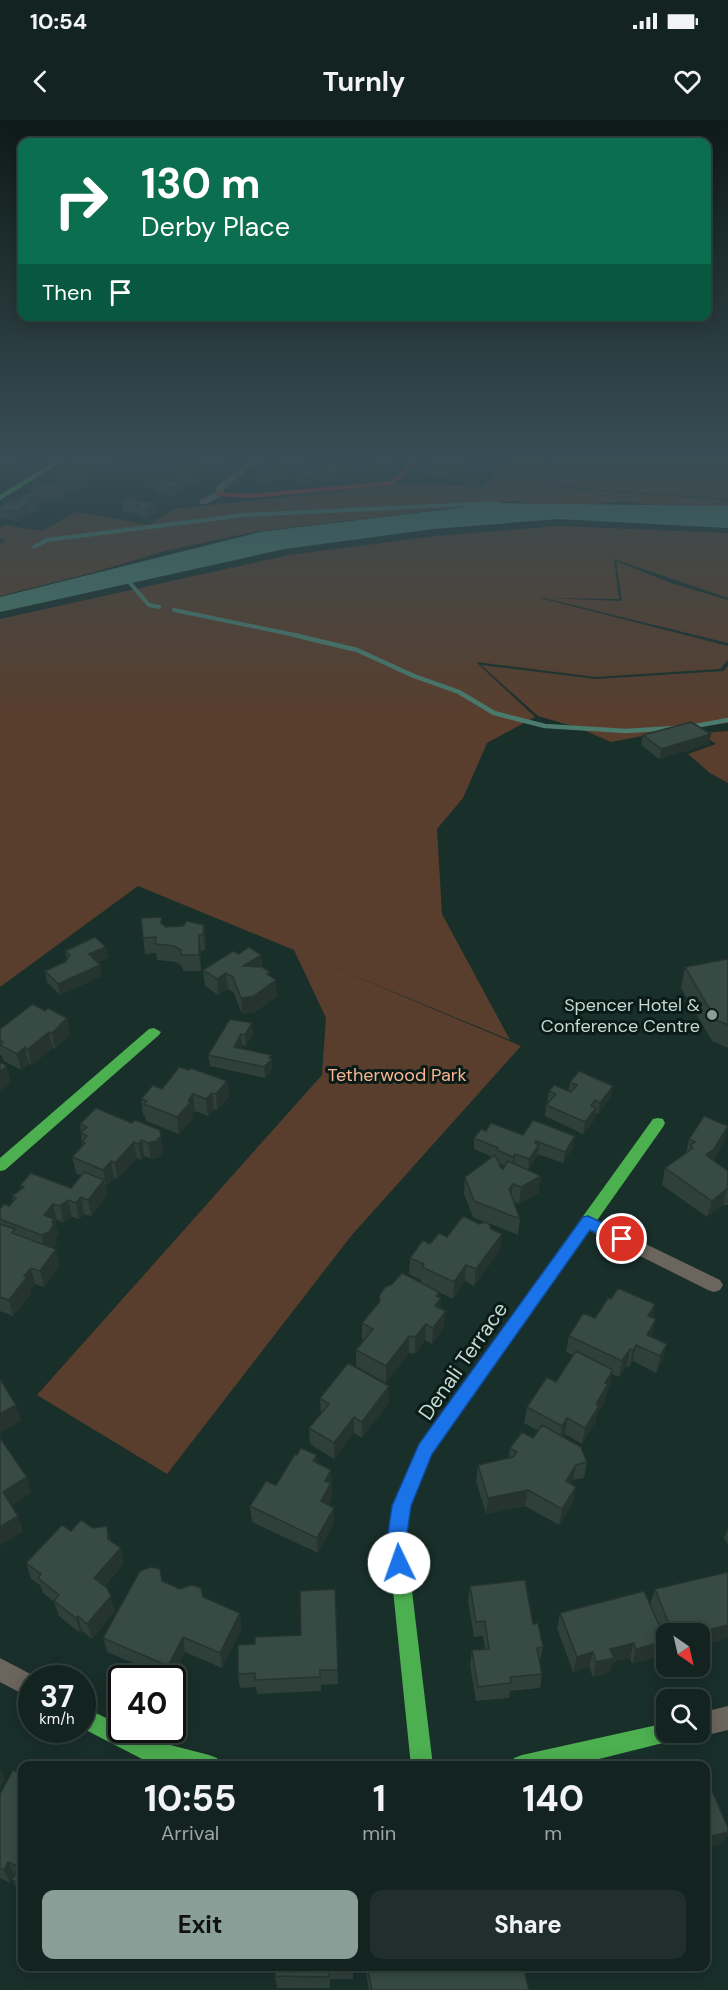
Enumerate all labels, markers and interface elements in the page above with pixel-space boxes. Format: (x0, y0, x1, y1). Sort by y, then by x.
text: 10:54 (30, 7, 87, 36)
text: Turnly (323, 64, 405, 99)
icon: back (24, 65, 57, 98)
icon: heart (671, 65, 704, 98)
text: 130 m (141, 156, 261, 211)
icon: right (42, 162, 120, 240)
text: Derby Place (141, 209, 290, 244)
icon: arrive (104, 276, 137, 309)
text: Then (42, 278, 92, 307)
place label: Spencer Hotel & Conference Centre (541, 993, 700, 1038)
marker: Spencer Hotel & Conference Centre (705, 1008, 719, 1022)
park label: Tetherwood Park (327, 1063, 467, 1087)
pin (596, 1213, 647, 1264)
icon: arrive (605, 1222, 638, 1255)
street label: Denali Terrace (412, 1296, 514, 1426)
position arrow (367, 1531, 431, 1595)
north arrow (656, 1623, 710, 1677)
map controls (656, 1623, 710, 1743)
speed limit sign: 40 (108, 1665, 186, 1743)
text: 37 (40, 1677, 74, 1716)
button: search (656, 1689, 710, 1743)
text: km/h (39, 1709, 75, 1729)
text: 10:55 (144, 1775, 236, 1822)
text: 1 (373, 1775, 386, 1822)
text: 140 (522, 1775, 584, 1822)
text: Arrival (161, 1820, 219, 1846)
text: min (362, 1820, 396, 1846)
text: m (544, 1820, 562, 1846)
button: Exit (42, 1890, 358, 1959)
button: Share (370, 1890, 686, 1959)

